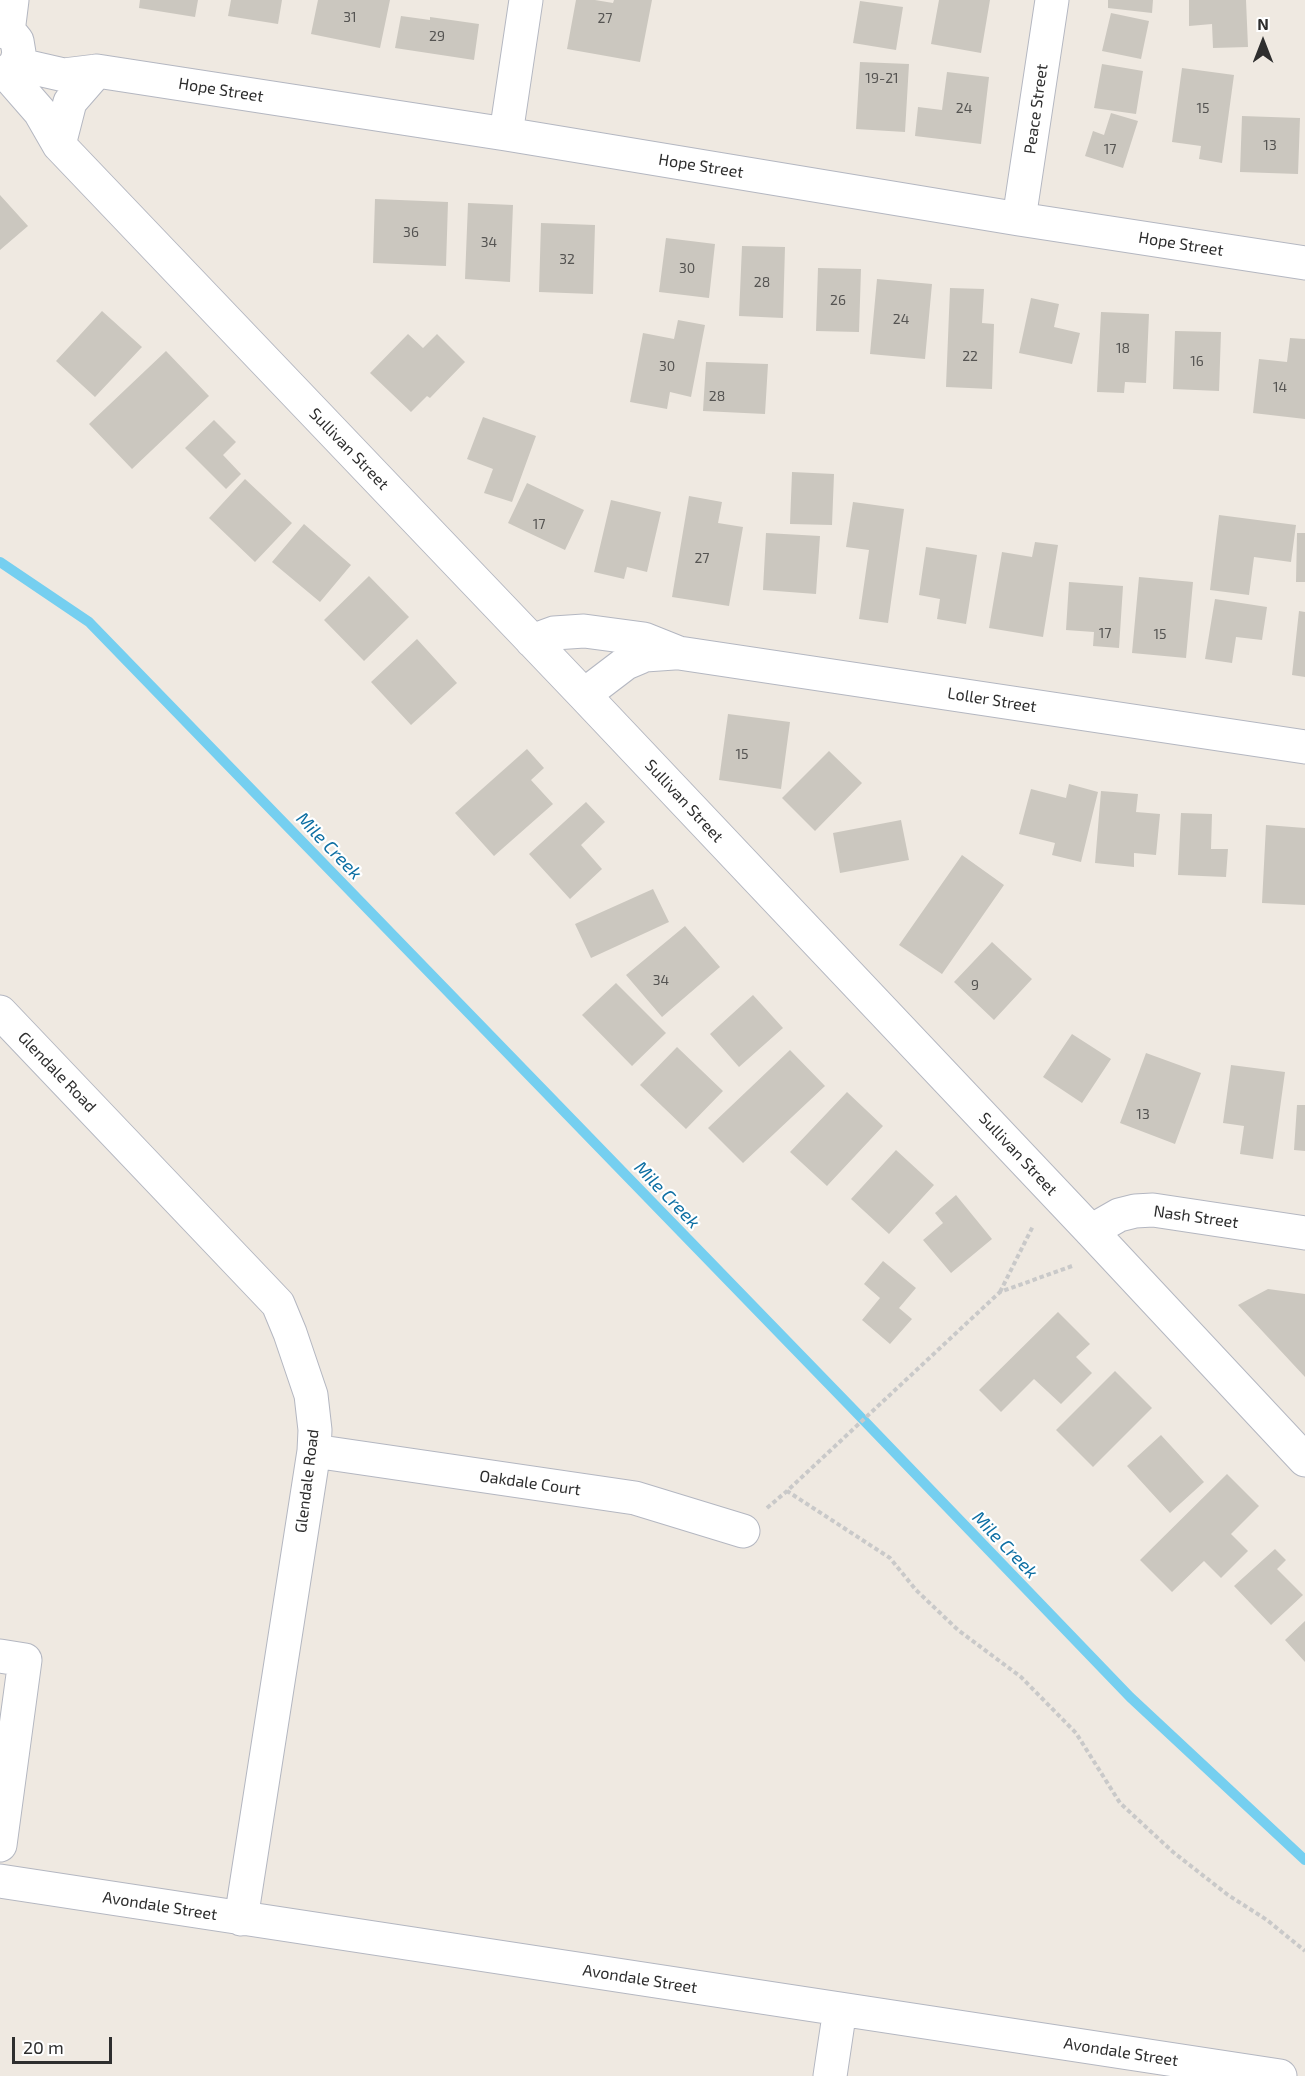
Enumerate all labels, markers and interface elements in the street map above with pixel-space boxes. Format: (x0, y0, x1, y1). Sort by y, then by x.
house number: 31 (343, 9, 357, 25)
house number: 27 (597, 10, 613, 26)
north arrow (1233, 12, 1293, 72)
text: N (1257, 14, 1269, 33)
house number: 29 (429, 28, 445, 44)
street label: Peace Street (1020, 63, 1052, 155)
house number: 19-21 (865, 70, 899, 86)
street label: Hope Street (177, 74, 265, 106)
house number: 24 (956, 100, 972, 116)
house number: 15 (1196, 100, 1210, 116)
house number: 13 (1263, 137, 1277, 153)
house number: 17 (1104, 141, 1116, 157)
street label: Hope Street (657, 150, 745, 182)
house number: 36 (403, 224, 419, 240)
street label: Hope Street (1137, 228, 1225, 260)
house number: 34 (481, 234, 497, 250)
house number: 32 (559, 251, 575, 267)
house number: 30 (679, 260, 695, 276)
house number: 28 (754, 274, 770, 290)
house number: 26 (830, 292, 846, 308)
house number: 24 (893, 311, 909, 327)
house number: 18 (1116, 340, 1130, 356)
house number: 22 (962, 348, 978, 364)
house number: 16 (1190, 353, 1204, 369)
house number: 30 (659, 358, 675, 374)
house number: 14 (1273, 379, 1287, 395)
house number: 28 (709, 388, 725, 404)
street label: Sullivan Street (305, 404, 393, 494)
house number: 17 (533, 516, 545, 532)
house number: 27 (694, 550, 710, 566)
house number: 17 (1099, 625, 1111, 641)
house number: 15 (1153, 626, 1167, 642)
street label: Loller Street (946, 683, 1038, 717)
house number: 15 (735, 746, 749, 762)
street label: Sullivan Street (641, 756, 727, 846)
water label: Mile Creek (292, 808, 366, 884)
house number: 34 (653, 972, 669, 988)
house number: 9 (971, 977, 979, 993)
street label: Glendale Road (14, 1028, 100, 1116)
house number: 13 (1136, 1106, 1150, 1122)
street label: Sullivan Street (975, 1109, 1061, 1199)
water label: Mile Creek (630, 1157, 704, 1233)
street label: Nash Street (1152, 1202, 1240, 1232)
street label: Glendale Road (291, 1428, 323, 1534)
street label: Oakdale Court (478, 1466, 582, 1500)
water label: Mile Creek (968, 1507, 1042, 1583)
street label: Avondale Street (101, 1887, 219, 1925)
street label: Avondale Street (581, 1960, 699, 1998)
scale bar (15, 2025, 116, 2063)
street label: Avondale Street (1062, 2033, 1180, 2071)
text: 20 m (23, 2036, 64, 2058)

